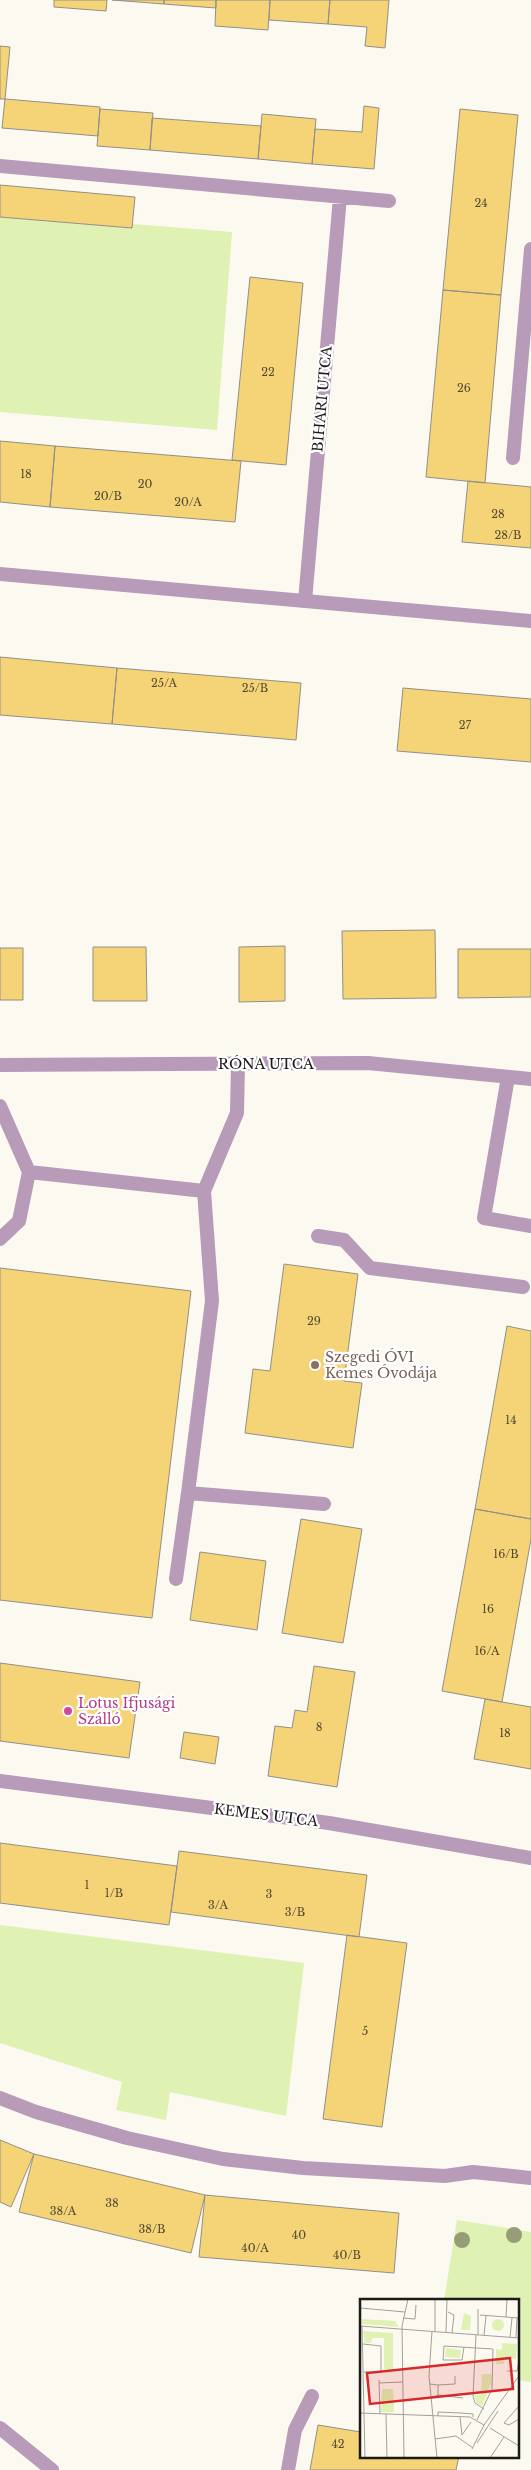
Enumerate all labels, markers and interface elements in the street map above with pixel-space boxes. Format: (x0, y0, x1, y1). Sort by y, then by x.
house number: 24 (474, 196, 488, 210)
street label: BIHARI UTCA (308, 345, 336, 453)
house number: 22 (261, 365, 275, 379)
house number: 26 (457, 381, 471, 395)
house number: 18 (20, 467, 32, 481)
house number: 20 (138, 477, 152, 491)
house number: 20/B (94, 489, 122, 503)
house number: 20/A (174, 495, 202, 509)
house number: 28 (491, 507, 505, 521)
house number: 28/B (495, 528, 521, 542)
house number: 25/A (151, 676, 178, 690)
house number: 25/B (242, 681, 268, 695)
house number: 27 (459, 718, 472, 732)
street label: RÓNA UTCA (218, 1055, 314, 1073)
house number: 29 (307, 1314, 321, 1328)
place label: Szegedi ÓVI Kemes Óvodája (325, 1348, 437, 1382)
marker: Szegedi ÓVI Kemes Óvodája (309, 1359, 321, 1371)
house number: 14 (505, 1413, 517, 1427)
house number: 16/B (493, 1547, 519, 1561)
house number: 16 (482, 1602, 494, 1616)
house number: 16/A (474, 1644, 500, 1658)
place label: Lotus Ifjusági Szálló (78, 1694, 175, 1728)
marker: Lotus Ifjusági Szálló (62, 1705, 74, 1717)
house number: 8 (316, 1720, 322, 1734)
house number: 18 (499, 1726, 511, 1740)
street label: KEMES UTCA (213, 1800, 319, 1830)
house number: 1 (85, 1878, 90, 1892)
house number: 1/B (105, 1886, 123, 1900)
house number: 3 (266, 1887, 273, 1901)
house number: 3/A (208, 1898, 228, 1912)
house number: 3/B (285, 1905, 305, 1919)
house number: 5 (362, 2024, 368, 2038)
house number: 38 (105, 2196, 119, 2210)
house number: 38/A (50, 2204, 77, 2218)
house number: 38/B (139, 2222, 165, 2236)
house number: 40 (292, 2228, 306, 2242)
house number: 40/A (241, 2241, 269, 2255)
house number: 40/B (333, 2248, 361, 2262)
inset map (360, 2299, 518, 2458)
house number: 42 (331, 2437, 345, 2451)

